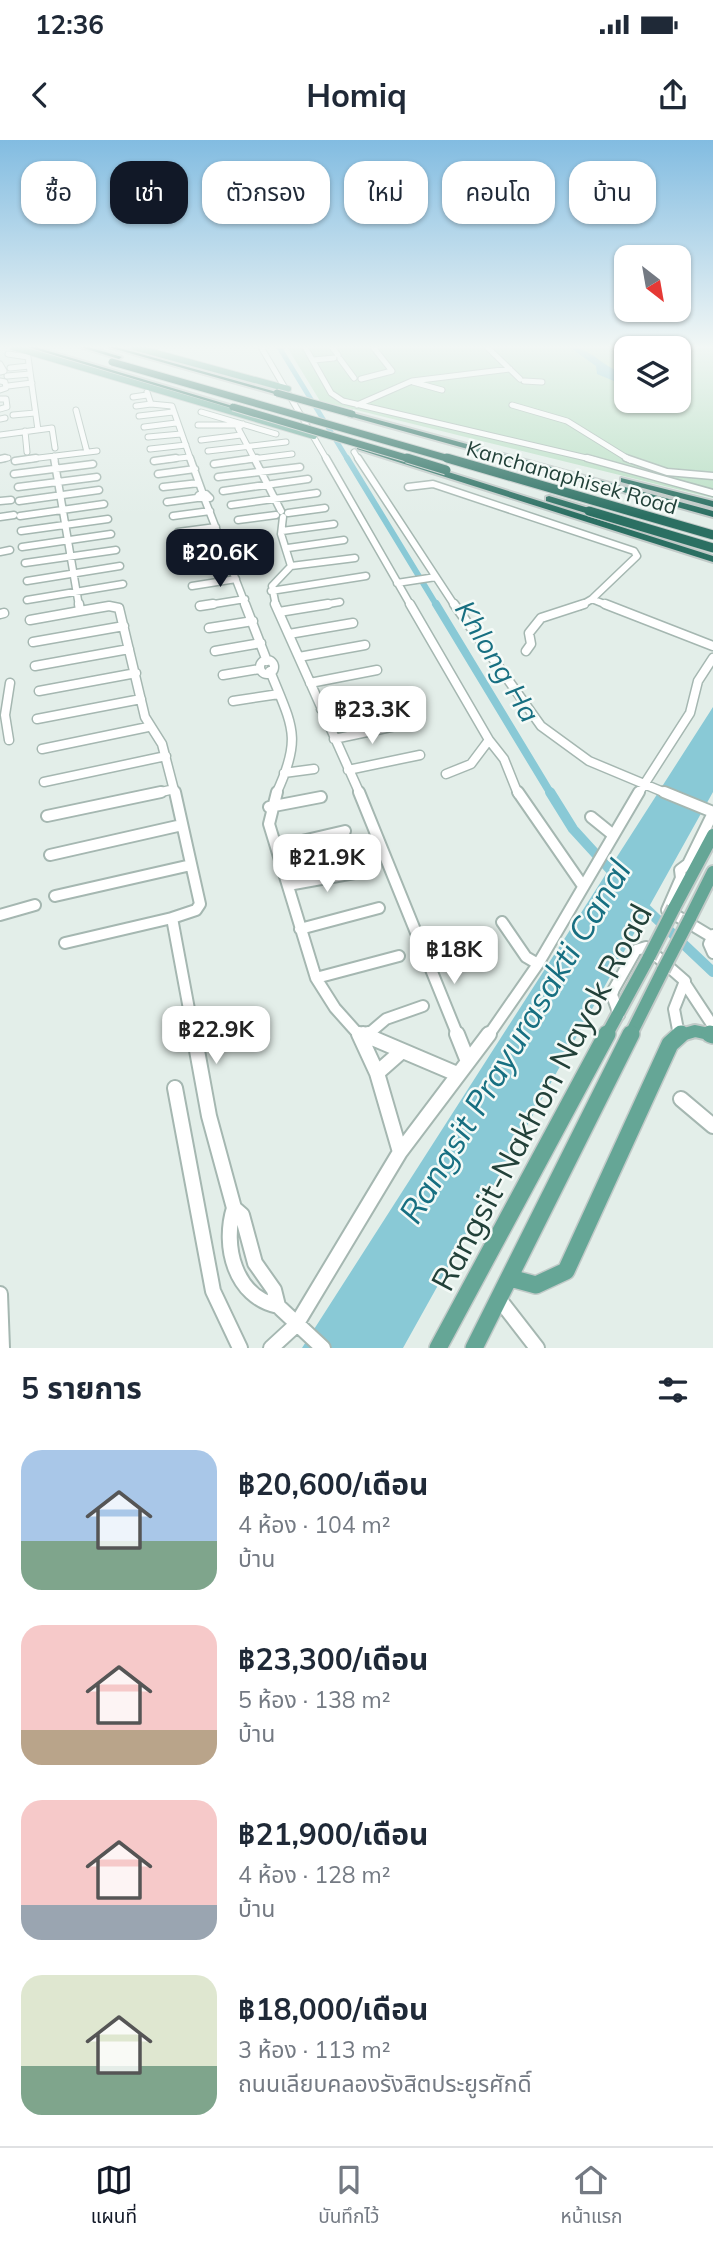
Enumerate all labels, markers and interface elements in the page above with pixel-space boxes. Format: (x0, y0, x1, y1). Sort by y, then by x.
text: 12:36 (35, 8, 104, 41)
text: Homiq (306, 75, 407, 115)
icon: back (21, 76, 59, 114)
icon: share (654, 76, 692, 114)
chip: ซื้อ (21, 161, 96, 224)
chip: เช่า (110, 161, 188, 224)
chip: ตัวกรอง (202, 161, 330, 224)
chip: ใหม่ (344, 161, 428, 224)
chip: คอนโด (442, 161, 555, 224)
chip: บ้าน (569, 161, 656, 224)
north arrow (614, 245, 691, 322)
map controls (614, 245, 691, 413)
button: layers (614, 336, 691, 413)
street label: Kanchanaphisek Road (464, 434, 680, 520)
pin: ฿20.6K (163, 530, 277, 589)
text: ฿20.6K (182, 537, 258, 566)
water label: Khlong Ha (448, 594, 548, 728)
pin: ฿23.3K (315, 686, 429, 746)
text: ฿23.3K (334, 694, 410, 723)
pin: ฿21.9K (270, 834, 384, 894)
text: ฿21.9K (289, 842, 365, 871)
water label: Rangsit Prayurasakti Canal (389, 852, 639, 1230)
street label: Rangsit-Nakhon Nayok Road (422, 897, 660, 1297)
pin: ฿18K (413, 926, 495, 986)
text: ฿18K (426, 934, 482, 963)
pin: ฿22.9K (159, 1006, 273, 1066)
text: ฿22.9K (178, 1014, 254, 1043)
text: 5 รายการ (21, 1369, 142, 1407)
icon: filters (654, 1371, 692, 1409)
text: ฿20,600/เดือน (238, 1465, 428, 1503)
icon: home (77, 1478, 161, 1562)
text: 4 ห้อง · 104 m² (238, 1510, 391, 1539)
text: บ้าน (238, 1544, 275, 1573)
text: ฿23,300/เดือน (238, 1640, 428, 1678)
icon: home (77, 1653, 161, 1737)
text: 5 ห้อง · 138 m² (238, 1685, 391, 1714)
text: บ้าน (238, 1719, 275, 1748)
text: ฿21,900/เดือน (238, 1815, 428, 1853)
icon: home (77, 1828, 161, 1912)
text: 4 ห้อง · 128 m² (238, 1860, 391, 1889)
text: บ้าน (238, 1894, 275, 1923)
text: ฿18,000/เดือน (238, 1990, 428, 2028)
icon: home (77, 2003, 161, 2087)
text: 3 ห้อง · 113 m² (238, 2035, 391, 2064)
text: ถนนเลียบคลองรังสิตประยูรศักดิ์ (238, 2069, 532, 2098)
tab: แผนที่ (91, 2161, 137, 2232)
tab: บันทึกไว้ (318, 2161, 379, 2232)
tab: หน้าแรก (561, 2161, 622, 2232)

